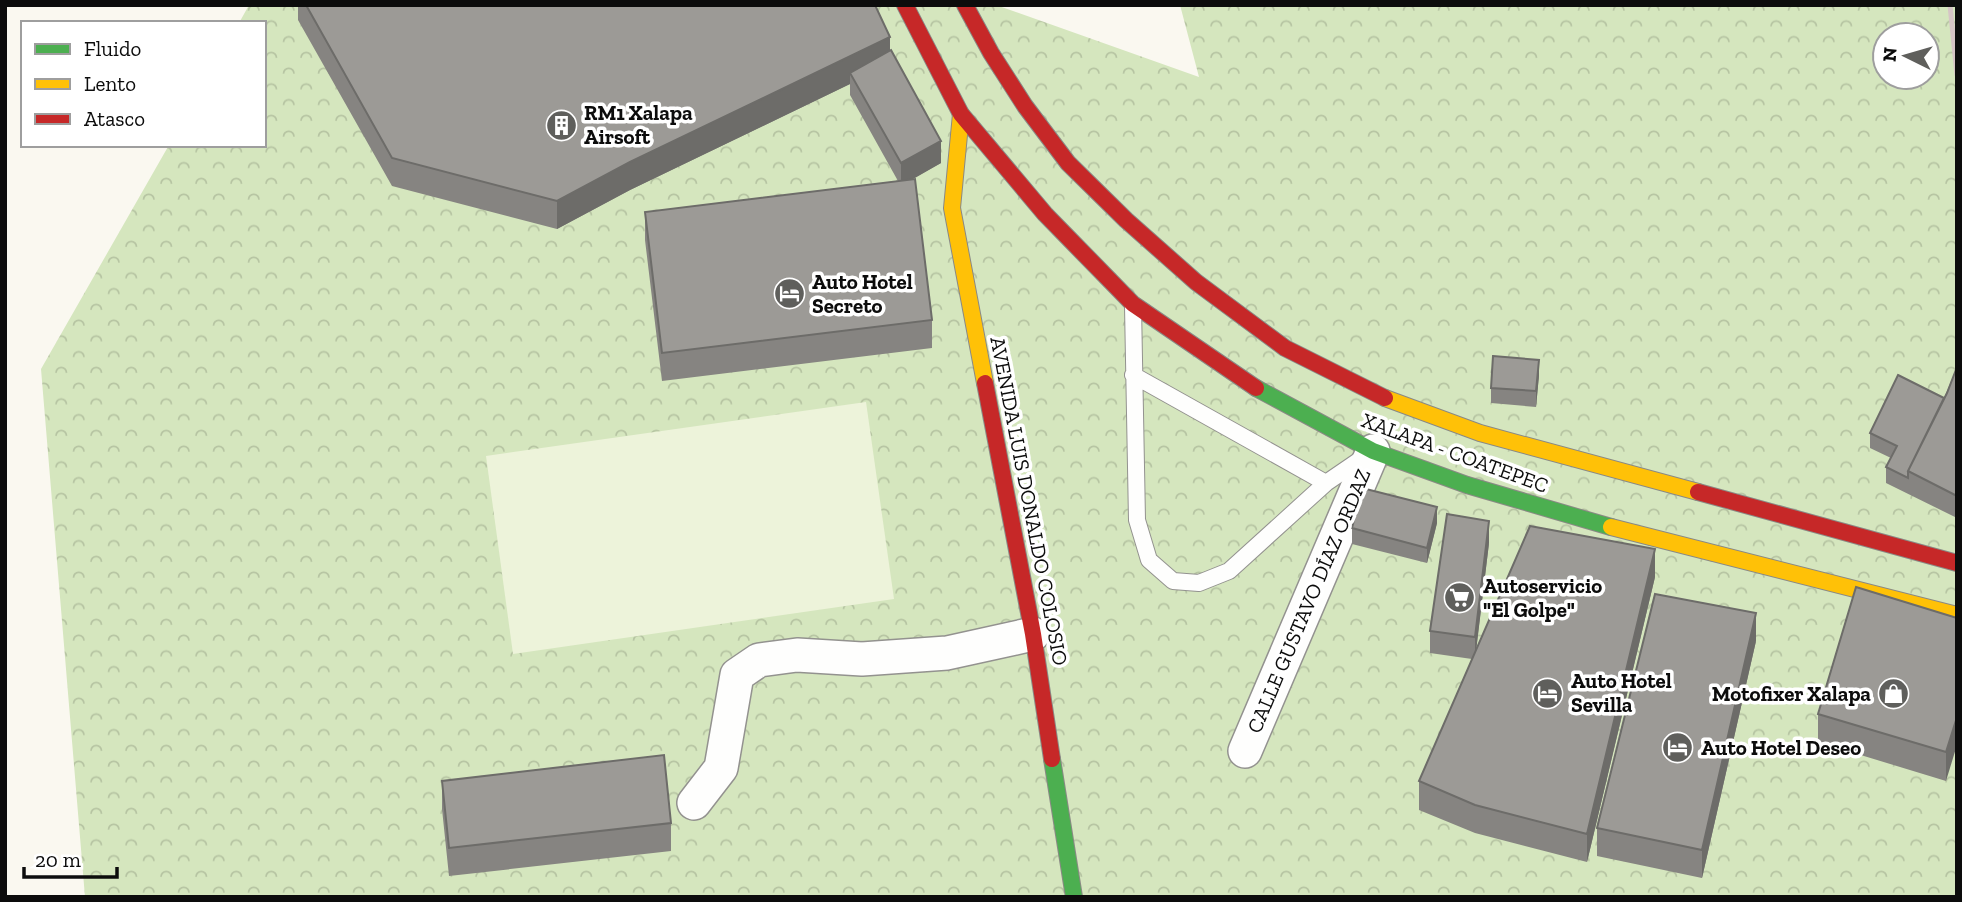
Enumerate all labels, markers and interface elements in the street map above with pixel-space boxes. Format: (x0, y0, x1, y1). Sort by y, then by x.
legend (21, 21, 266, 147)
north arrow (1871, 21, 1941, 91)
text: Fluido (84, 36, 141, 61)
text: N (1877, 46, 1902, 63)
text: Lento (84, 71, 136, 96)
place label: RM1 Xalapa Airsoft (584, 100, 693, 149)
text: Atasco (84, 106, 145, 131)
building icon: RM1 Xalapa Airsoft (544, 108, 578, 142)
place label: Auto Hotel Secreto (812, 269, 913, 318)
hotel icon: Auto Hotel Secreto (772, 277, 806, 311)
street label: AVENIDA LUIS DONALDO COLOSIO (985, 334, 1074, 667)
street label: XALAPA - COATEPEC (1359, 407, 1552, 498)
street label: CALLE GUSTAVO DÍAZ ORDAZ (1241, 465, 1376, 737)
place label: Autoservicio "El Golpe" (1483, 573, 1602, 622)
supermarket icon: Autoservicio "El Golpe" (1443, 581, 1477, 615)
place label: Auto Hotel Sevilla (1571, 668, 1672, 717)
hotel icon: Auto Hotel Sevilla (1531, 676, 1565, 710)
shop icon: Motofixer Xalapa (1877, 677, 1911, 711)
place label: Motofixer Xalapa (1712, 681, 1871, 706)
hotel icon: Auto Hotel Deseo (1661, 731, 1695, 765)
place label: Auto Hotel Deseo (1701, 735, 1861, 760)
scale bar (24, 836, 117, 880)
text: 20 m (35, 847, 81, 872)

